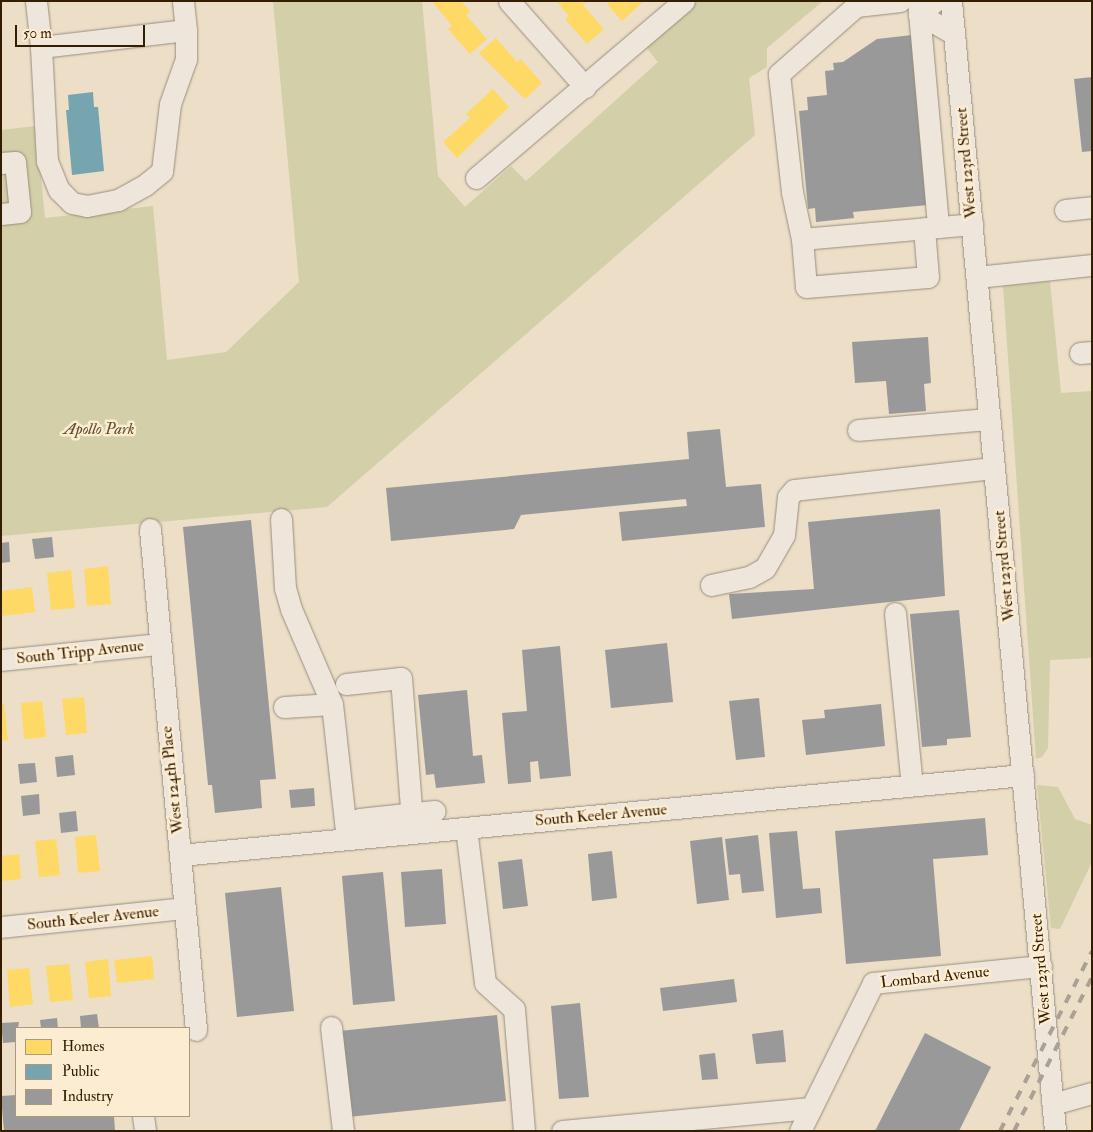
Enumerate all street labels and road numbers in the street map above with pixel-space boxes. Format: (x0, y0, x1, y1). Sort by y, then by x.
street label: West 123rd Street (952, 107, 980, 219)
street label: West 123rd Street (990, 510, 1018, 622)
street label: South Tripp Avenue (15, 636, 145, 668)
street label: West 124th Place (157, 725, 187, 835)
street label: South Keeler Avenue (534, 800, 668, 830)
street label: South Keeler Avenue (26, 902, 160, 934)
street label: West 123rd Street (1027, 913, 1055, 1025)
street label: Lombard Avenue (880, 962, 990, 992)

